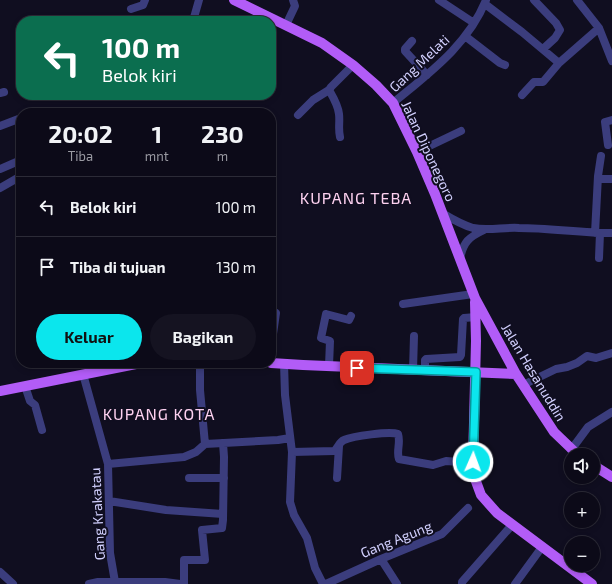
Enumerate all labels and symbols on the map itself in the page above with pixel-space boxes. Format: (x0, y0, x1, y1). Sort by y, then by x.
street label: Gang Melati (385, 31, 453, 95)
street label: Jalan Diponegoro (398, 98, 460, 204)
district label: KUPANG TEBA (300, 188, 412, 207)
street label: Jalan Hasanuddin (498, 320, 570, 424)
pin (340, 351, 374, 385)
district label: KUPANG KOTA (103, 404, 215, 423)
position arrow (452, 441, 494, 483)
street label: Gang Krakatau (86, 467, 108, 561)
street label: Gang Agung (358, 517, 434, 561)

